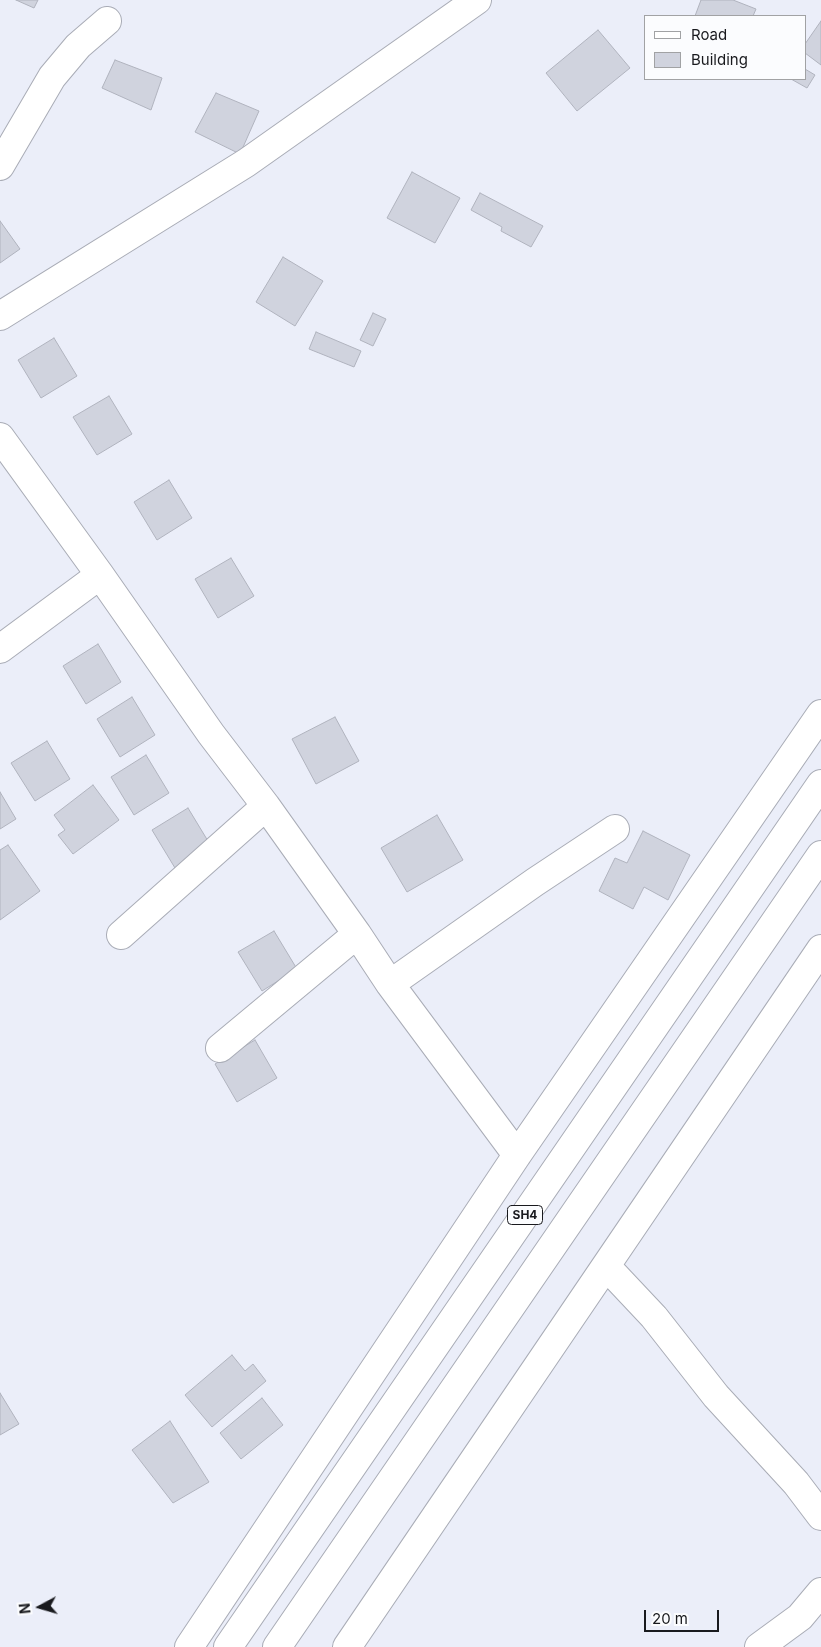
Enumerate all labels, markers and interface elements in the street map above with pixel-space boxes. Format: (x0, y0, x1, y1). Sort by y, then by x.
legend (644, 15, 806, 80)
text: Road (691, 25, 727, 44)
text: Building (691, 50, 748, 69)
road number: SH4 (508, 1206, 542, 1224)
north arrow (15, 1582, 65, 1632)
scale bar (646, 1600, 721, 1632)
text: N (16, 1602, 34, 1615)
text: 20 m (652, 1609, 688, 1628)

